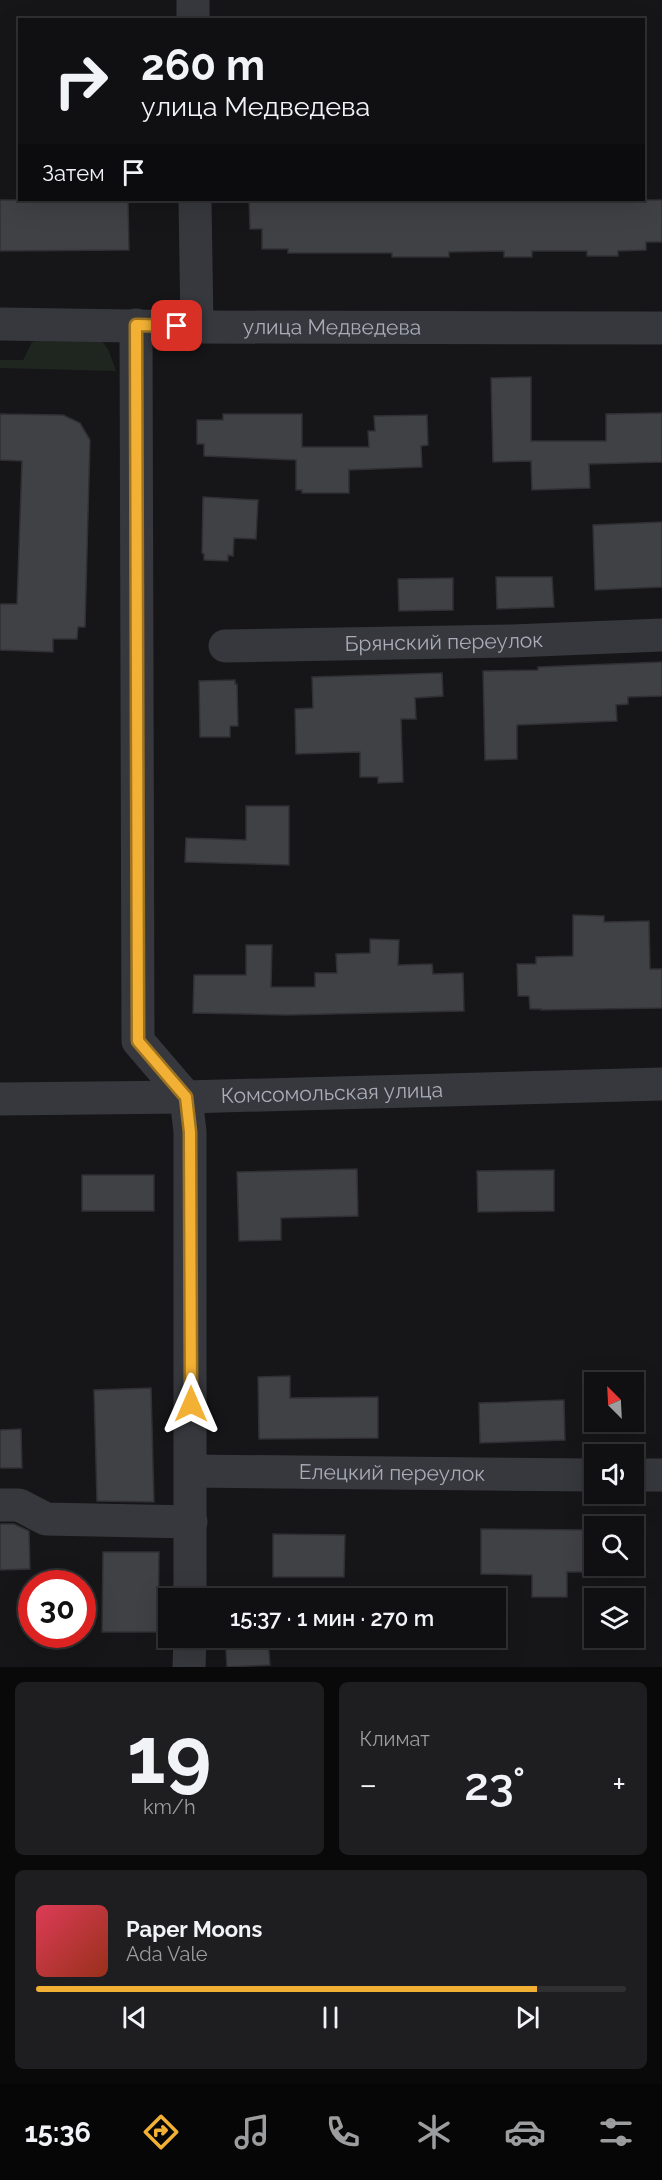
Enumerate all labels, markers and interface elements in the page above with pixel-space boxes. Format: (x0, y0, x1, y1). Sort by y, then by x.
text: 260 m (141, 41, 265, 90)
icon: right (42, 42, 120, 120)
text: улица Медведева (141, 91, 370, 122)
icon: arrive (117, 156, 150, 189)
text: Затем (42, 160, 105, 186)
pin (151, 300, 202, 351)
icon: arrive (160, 309, 193, 342)
street label: улица Медведева (243, 314, 421, 339)
street label: Брянский переулок (344, 627, 544, 656)
street label: Комсомольская улица (220, 1077, 443, 1108)
position arrow (159, 1372, 223, 1436)
north arrow (584, 1372, 644, 1432)
map controls (584, 1372, 644, 1648)
button: sound (584, 1444, 644, 1504)
street label: Елецкий переулок (299, 1459, 485, 1486)
button: search (584, 1516, 644, 1576)
speed limit sign: 30 (18, 1570, 96, 1648)
button: layers (584, 1588, 644, 1648)
text: 15:37 · 1 мин · 270 m (230, 1605, 434, 1631)
text: 19 (127, 1710, 211, 1801)
text: Климат (360, 1727, 430, 1751)
text: 23° (464, 1758, 525, 1811)
text: − (360, 1765, 377, 1804)
text: + (612, 1765, 626, 1804)
text: km/h (143, 1795, 196, 1819)
text: Paper Moons (126, 1916, 262, 1942)
text: Ada Vale (126, 1942, 208, 1966)
icon: previous (118, 2001, 151, 2034)
icon: pause (314, 2001, 347, 2034)
icon: next (511, 2001, 544, 2034)
icon: directions (140, 2111, 182, 2153)
icon: music (231, 2111, 273, 2153)
icon: phone (322, 2111, 364, 2153)
icon: climate (413, 2111, 455, 2153)
icon: car (504, 2111, 546, 2153)
icon: filters (595, 2111, 637, 2153)
text: 15:36 (25, 2117, 91, 2148)

